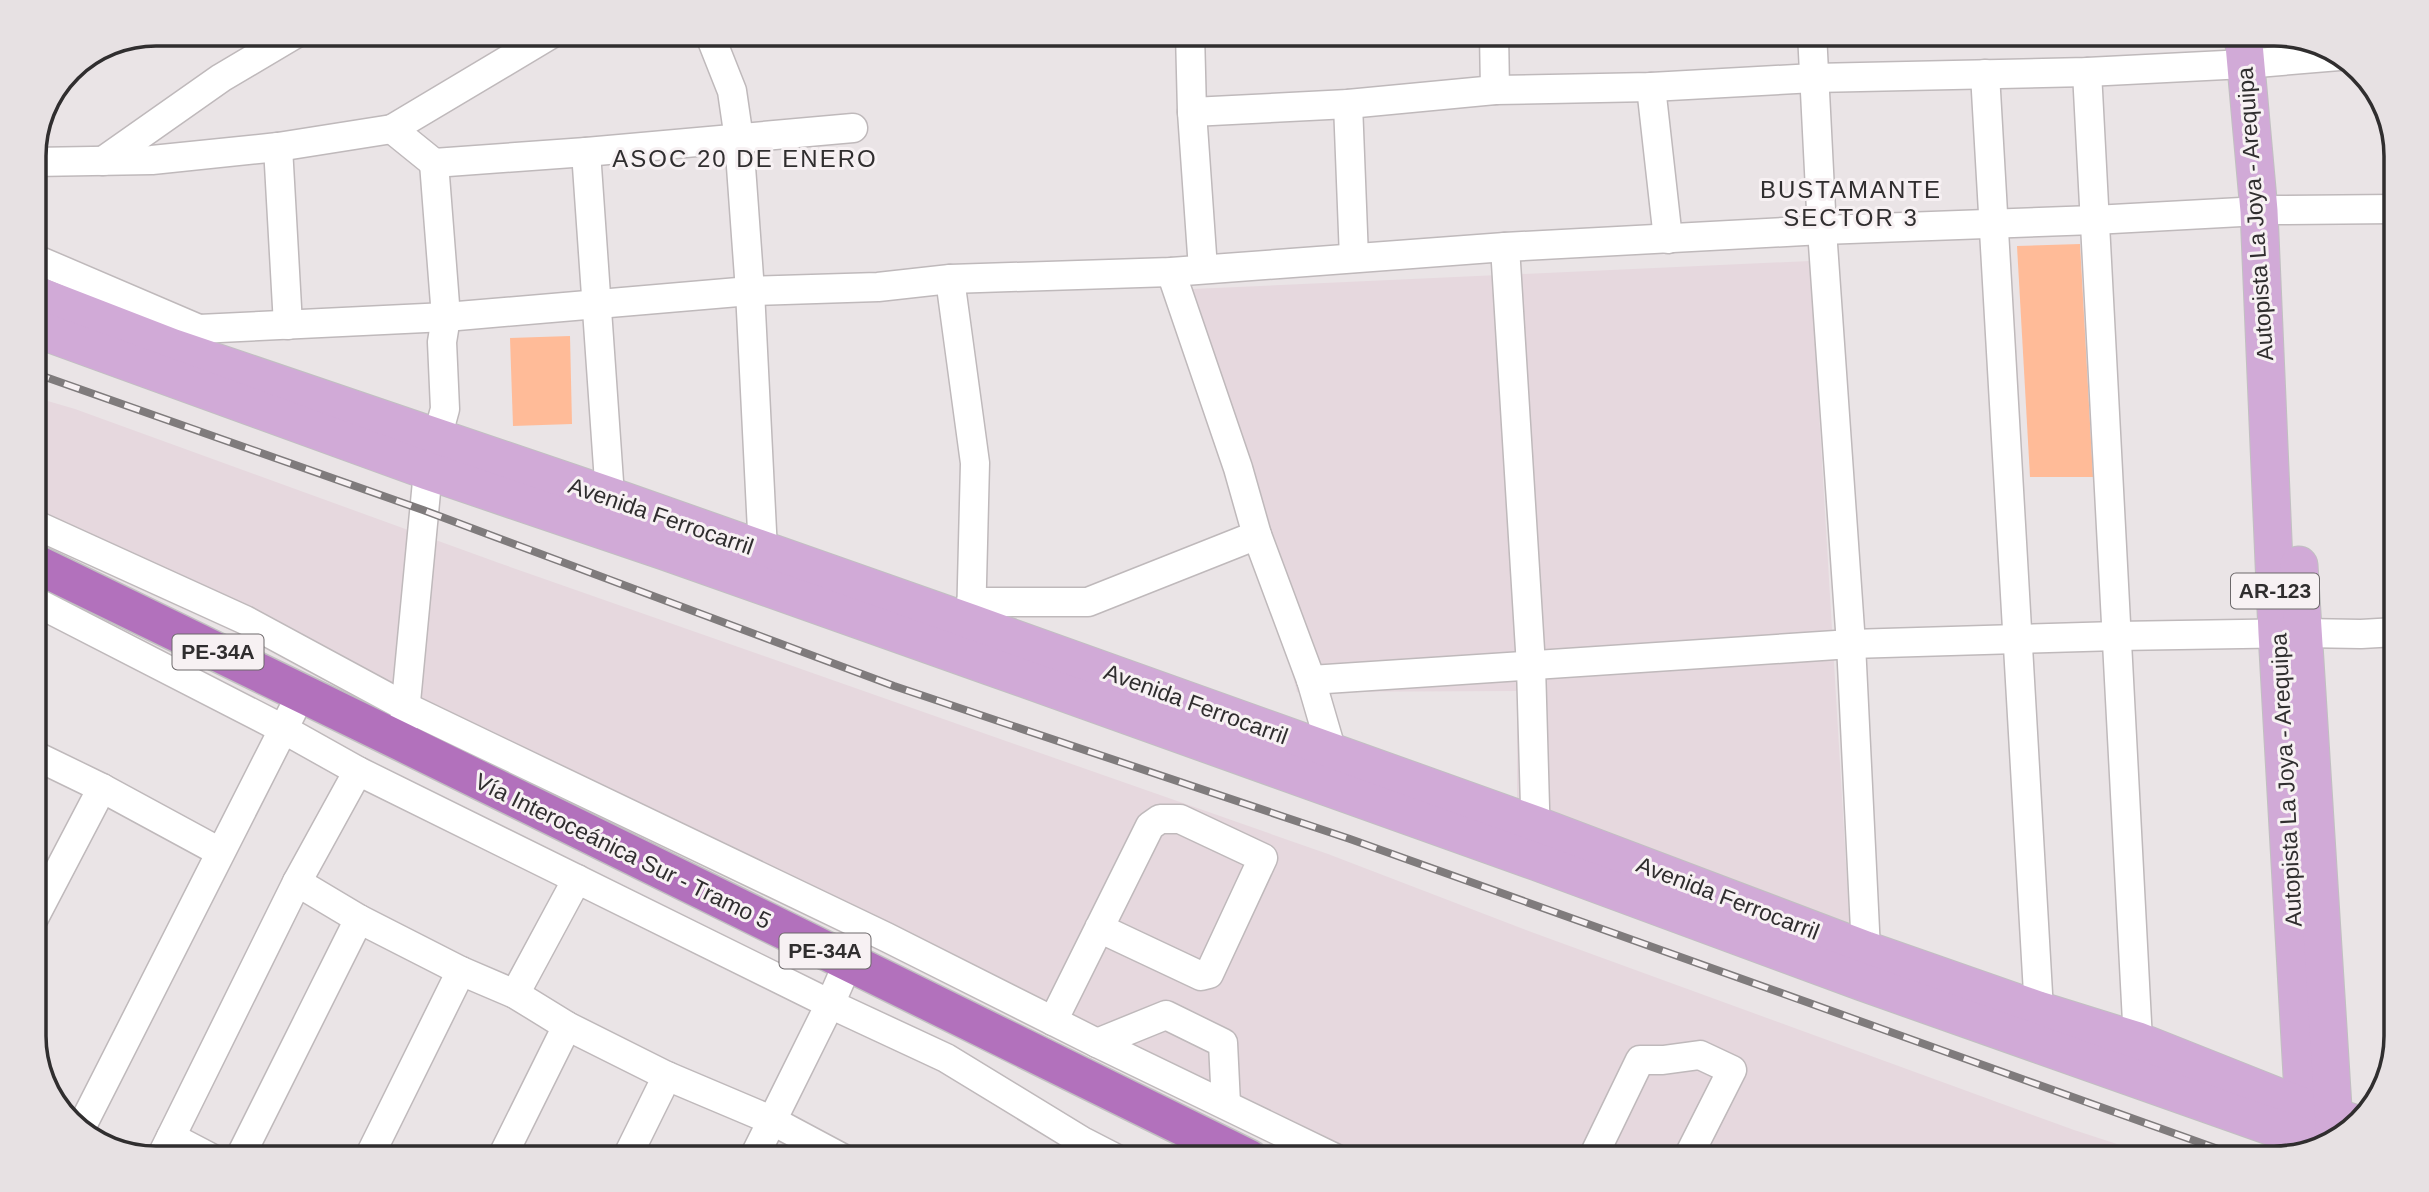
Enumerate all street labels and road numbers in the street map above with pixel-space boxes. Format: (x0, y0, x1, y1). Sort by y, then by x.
street label: Autopista La Joya - Arequipa (2232, 66, 2278, 362)
street label: Avenida Ferrocarril (565, 472, 757, 560)
road number: AR-123 (2231, 574, 2319, 608)
street label: Autopista La Joya - Arequipa (2265, 632, 2307, 928)
road number: PE-34A (172, 634, 264, 670)
street label: Avenida Ferrocarril (1100, 659, 1292, 749)
street label: Vía Interoceánica Sur - Tramo 5 (471, 768, 775, 934)
street label: Avenida Ferrocarril (1633, 851, 1823, 945)
road number: PE-34A (780, 934, 870, 968)

